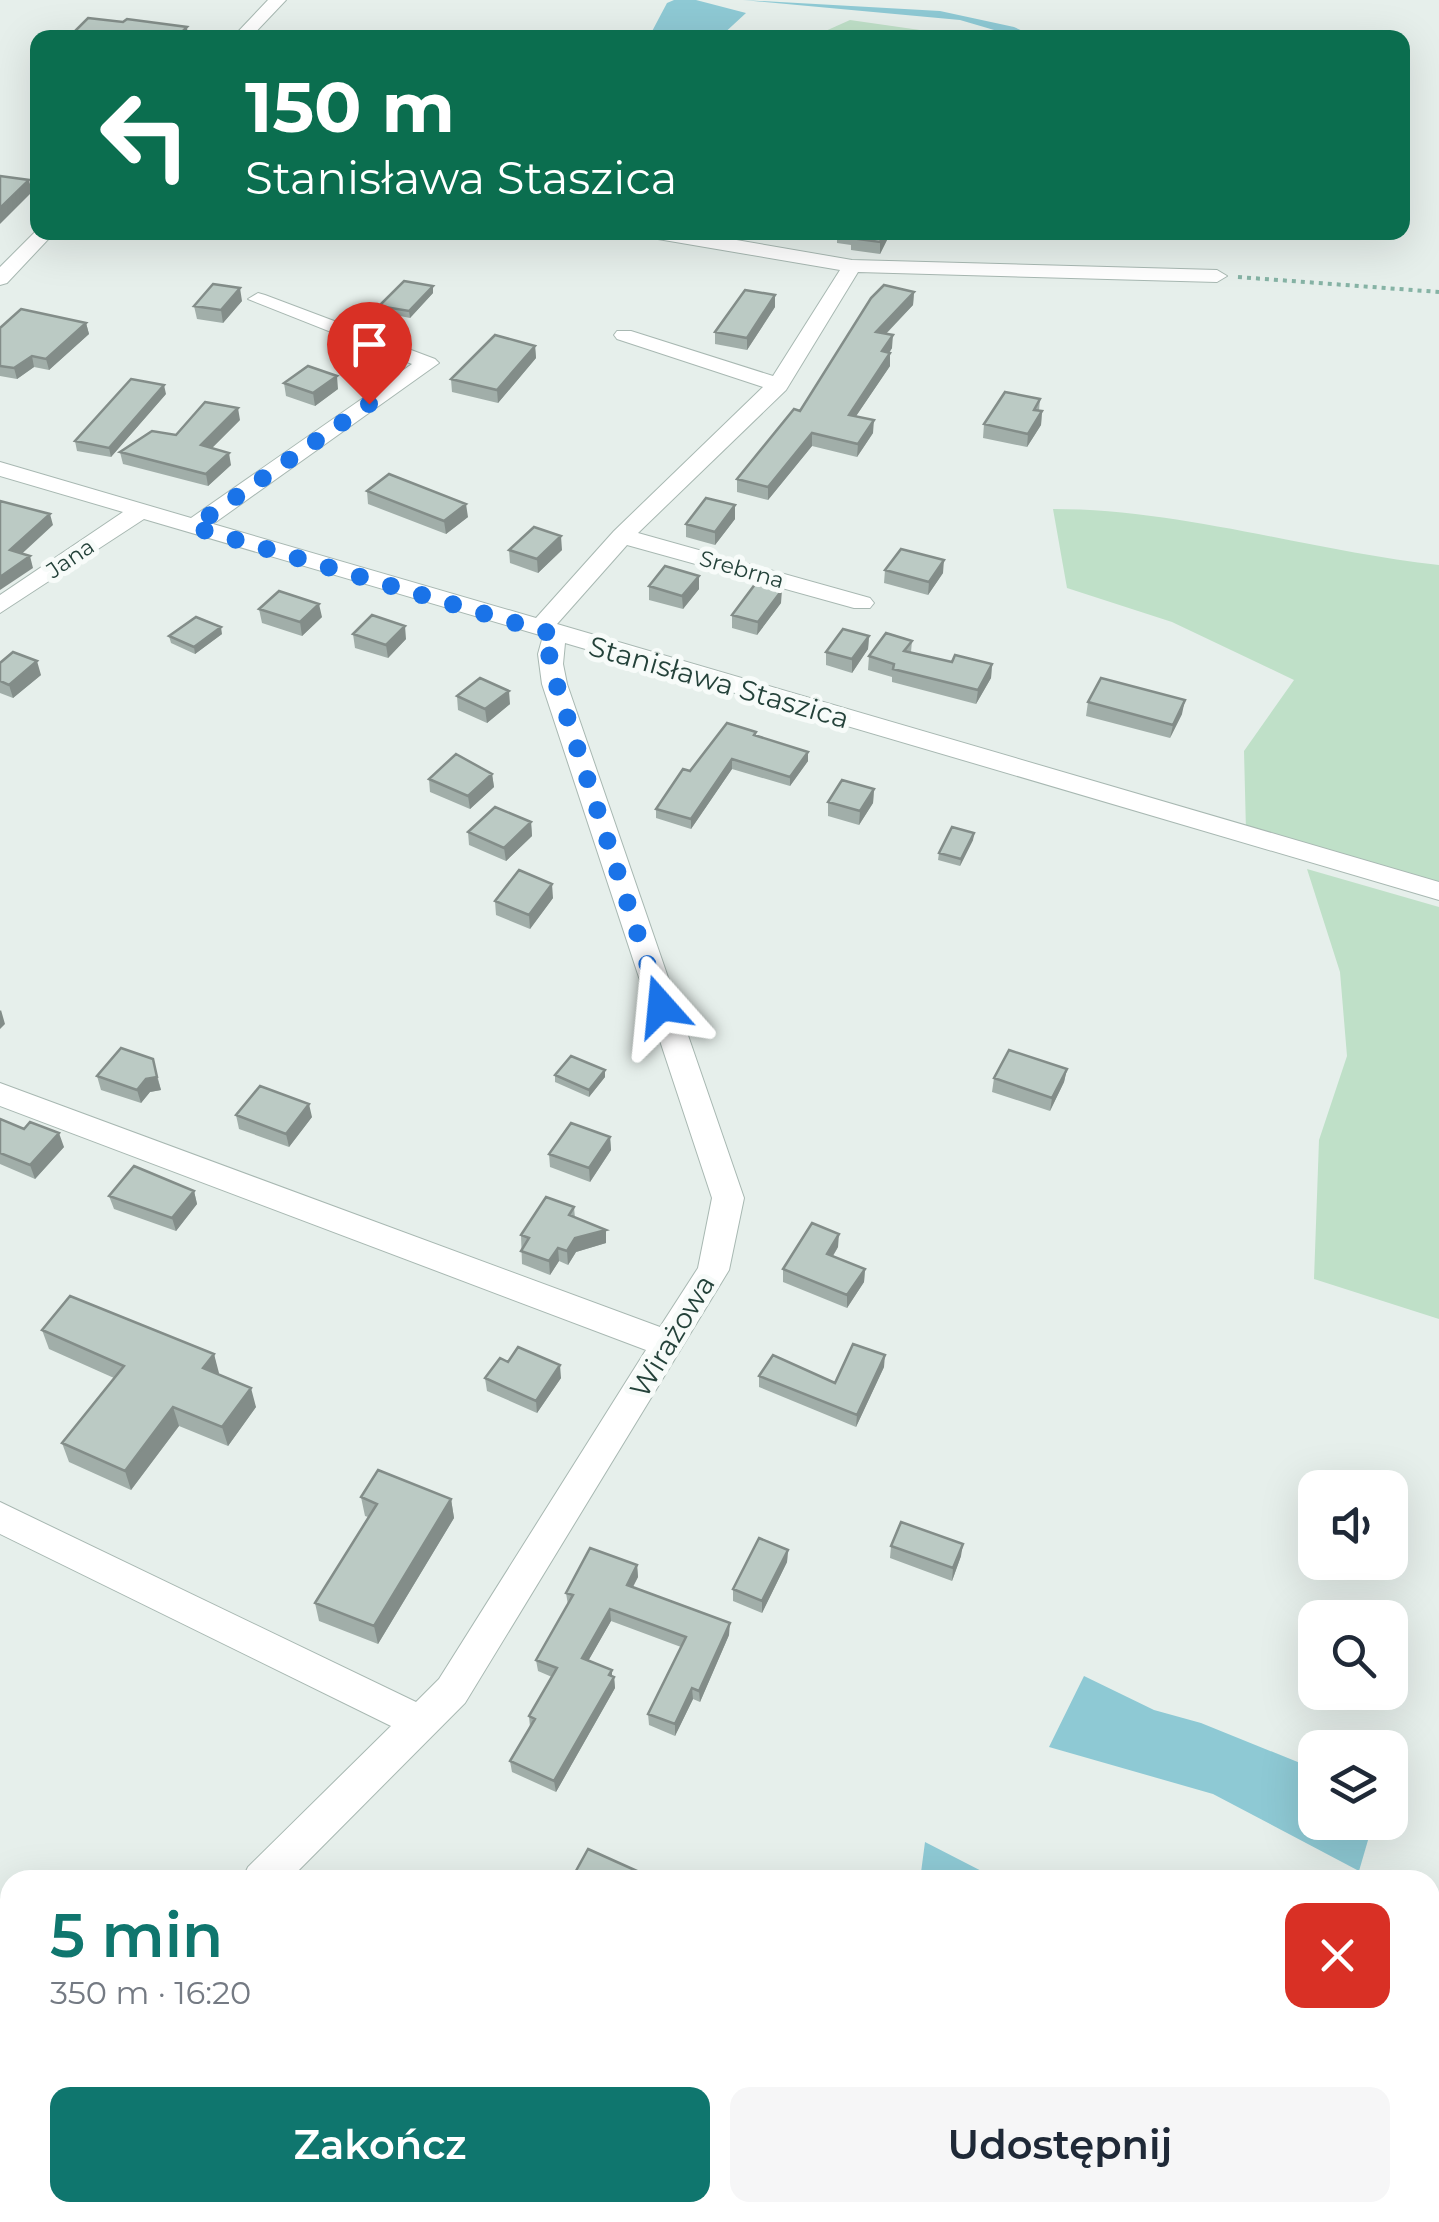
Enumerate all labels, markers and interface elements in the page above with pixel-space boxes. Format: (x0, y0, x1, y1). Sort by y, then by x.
text: 150 m (245, 64, 455, 150)
icon: left (80, 70, 210, 200)
text: Stanisława Staszica (245, 150, 677, 205)
pin (327, 302, 412, 405)
icon: arrive (342, 317, 397, 372)
street label: Jana (40, 533, 99, 585)
street label: Srebrna (696, 545, 787, 594)
street label: Stanisława Staszica (585, 629, 853, 735)
position arrow (609, 954, 713, 1058)
street label: Wirażowa (622, 1269, 722, 1403)
map controls (1298, 1470, 1408, 1840)
button: sound (1298, 1470, 1408, 1580)
button: search (1298, 1600, 1408, 1710)
button: layers (1298, 1730, 1408, 1840)
text: 5 min (50, 1899, 223, 1972)
button: close (1285, 1903, 1390, 2008)
text: 350 m · 16:20 (50, 1973, 251, 2012)
button: Zakończ (50, 2087, 710, 2202)
button: Udostępnij (730, 2087, 1390, 2202)

